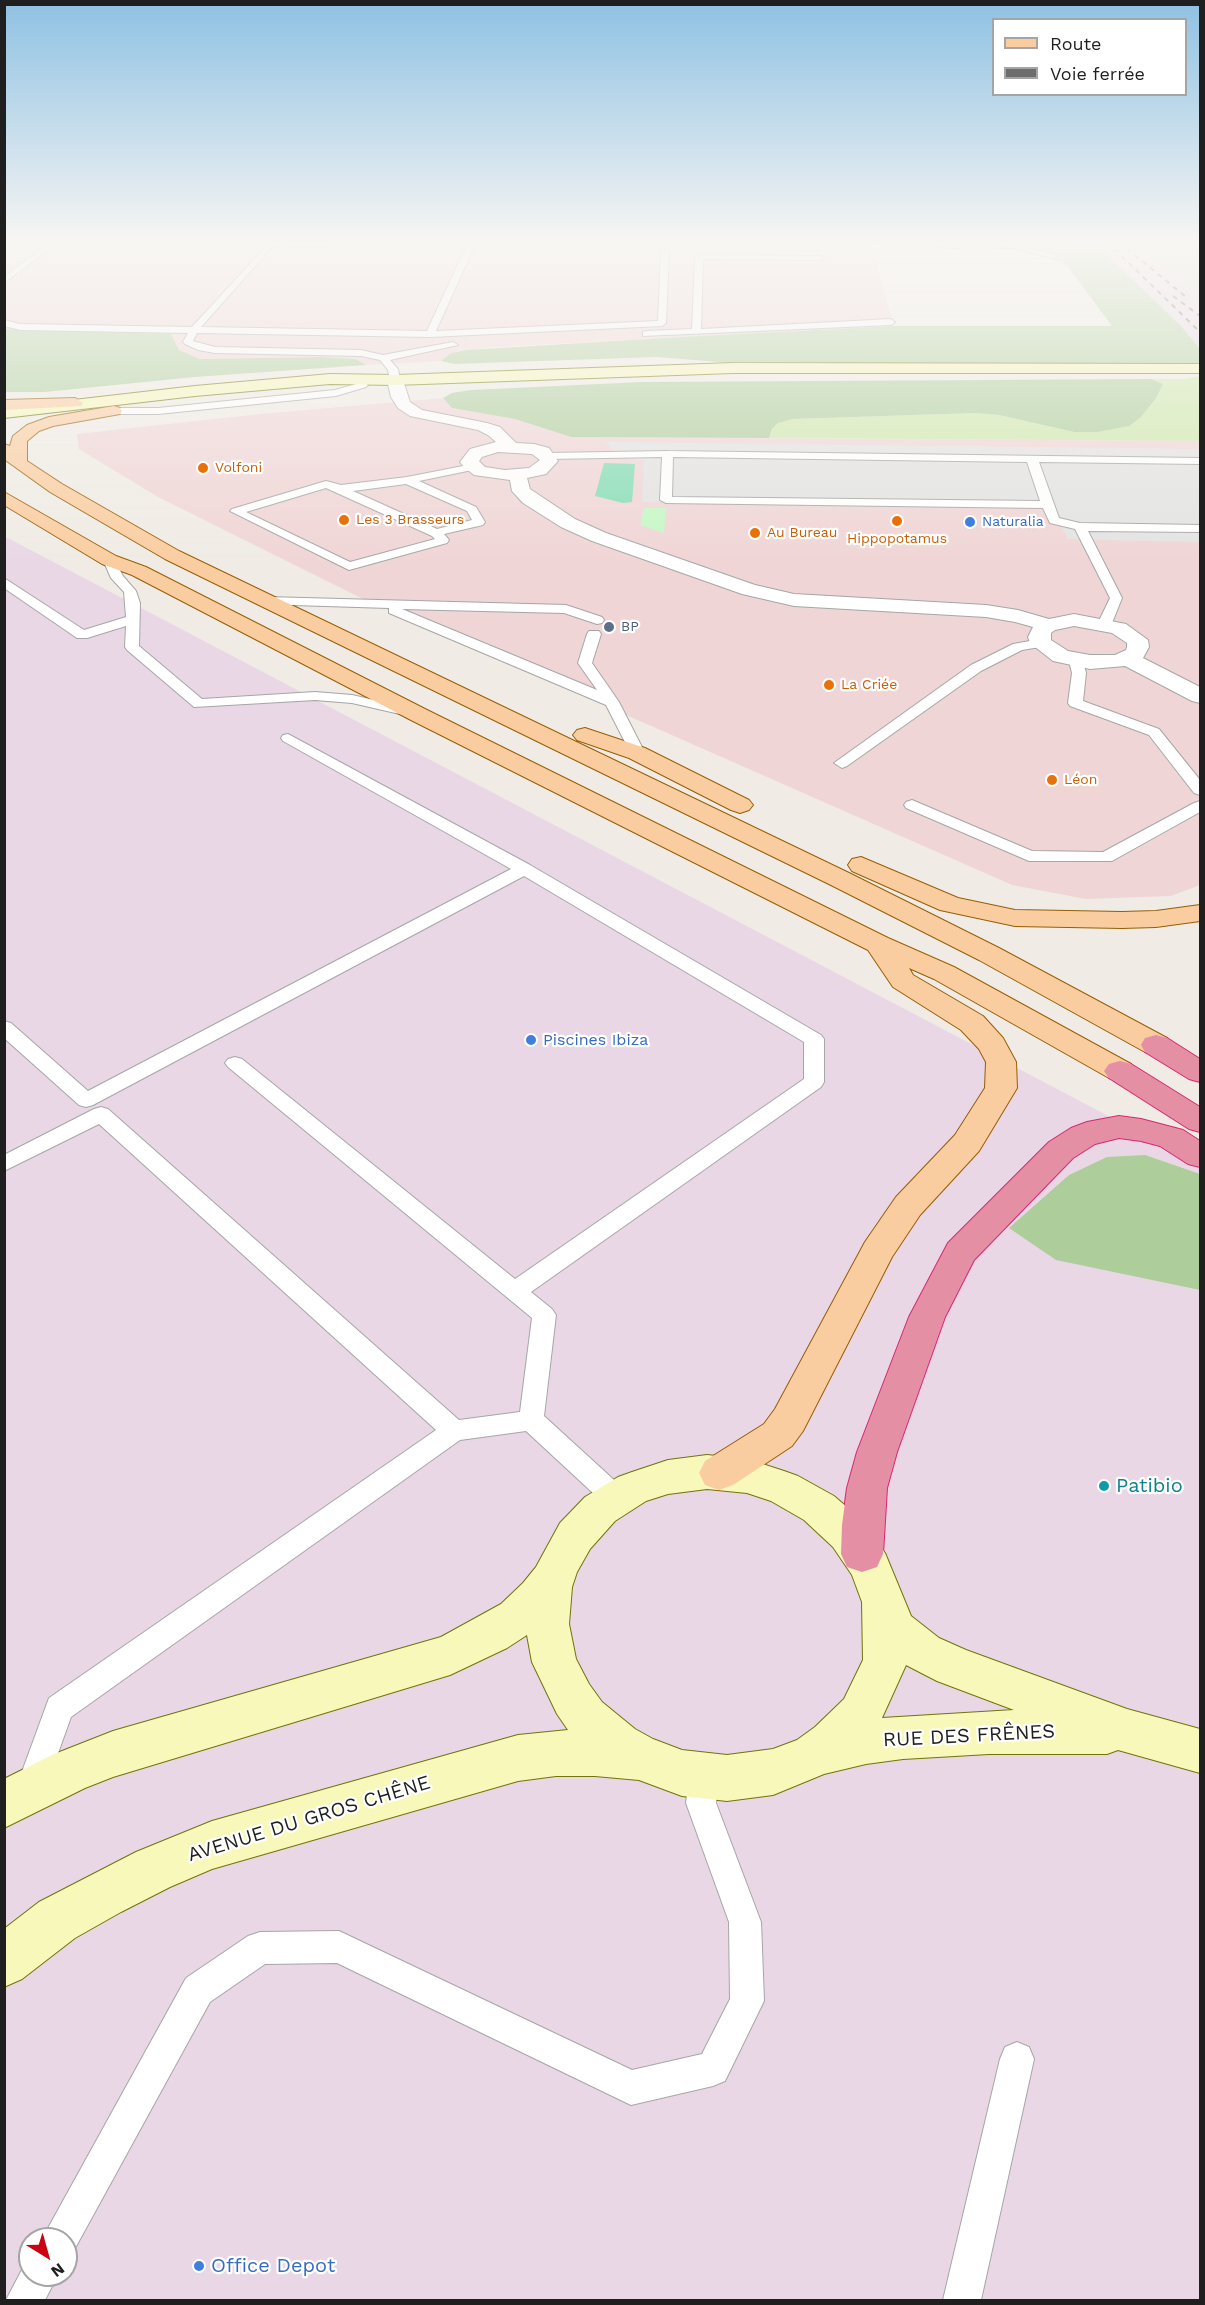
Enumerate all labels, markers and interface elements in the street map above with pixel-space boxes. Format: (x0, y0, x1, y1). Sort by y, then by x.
legend (992, 18, 1187, 96)
text: Route (1050, 33, 1102, 54)
text: Voie ferrée (1050, 63, 1145, 84)
place label: Volfoni (215, 460, 262, 476)
marker: Volfoni (196, 461, 210, 475)
place label: Les 3 Brasseurs (356, 512, 464, 528)
marker: Les 3 Brasseurs (337, 513, 351, 527)
marker: Hippopotamus (890, 514, 904, 528)
place label: Naturalia (982, 514, 1044, 530)
marker: Naturalia (963, 515, 977, 529)
place label: Au Bureau (767, 525, 837, 541)
marker: Au Bureau (748, 526, 762, 540)
place label: Hippopotamus (847, 531, 947, 547)
place label: BP (621, 619, 639, 635)
marker: BP (602, 620, 616, 634)
place label: La Criée (841, 677, 897, 693)
marker: La Criée (822, 678, 836, 692)
place label: Léon (1064, 772, 1097, 788)
marker: Léon (1045, 773, 1059, 787)
place label: Piscines Ibiza (543, 1030, 648, 1050)
marker: Piscines Ibiza (524, 1033, 538, 1047)
place label: Patibio (1116, 1474, 1183, 1498)
marker: Patibio (1097, 1479, 1111, 1493)
street label: RUE DES FRÊNES (882, 1720, 1056, 1752)
street label: AVENUE DU GROS CHÊNE (185, 1771, 433, 1867)
north arrow (18, 2227, 78, 2287)
place label: Office Depot (211, 2254, 335, 2278)
text: N (47, 2259, 68, 2281)
marker: Office Depot (192, 2259, 206, 2273)

